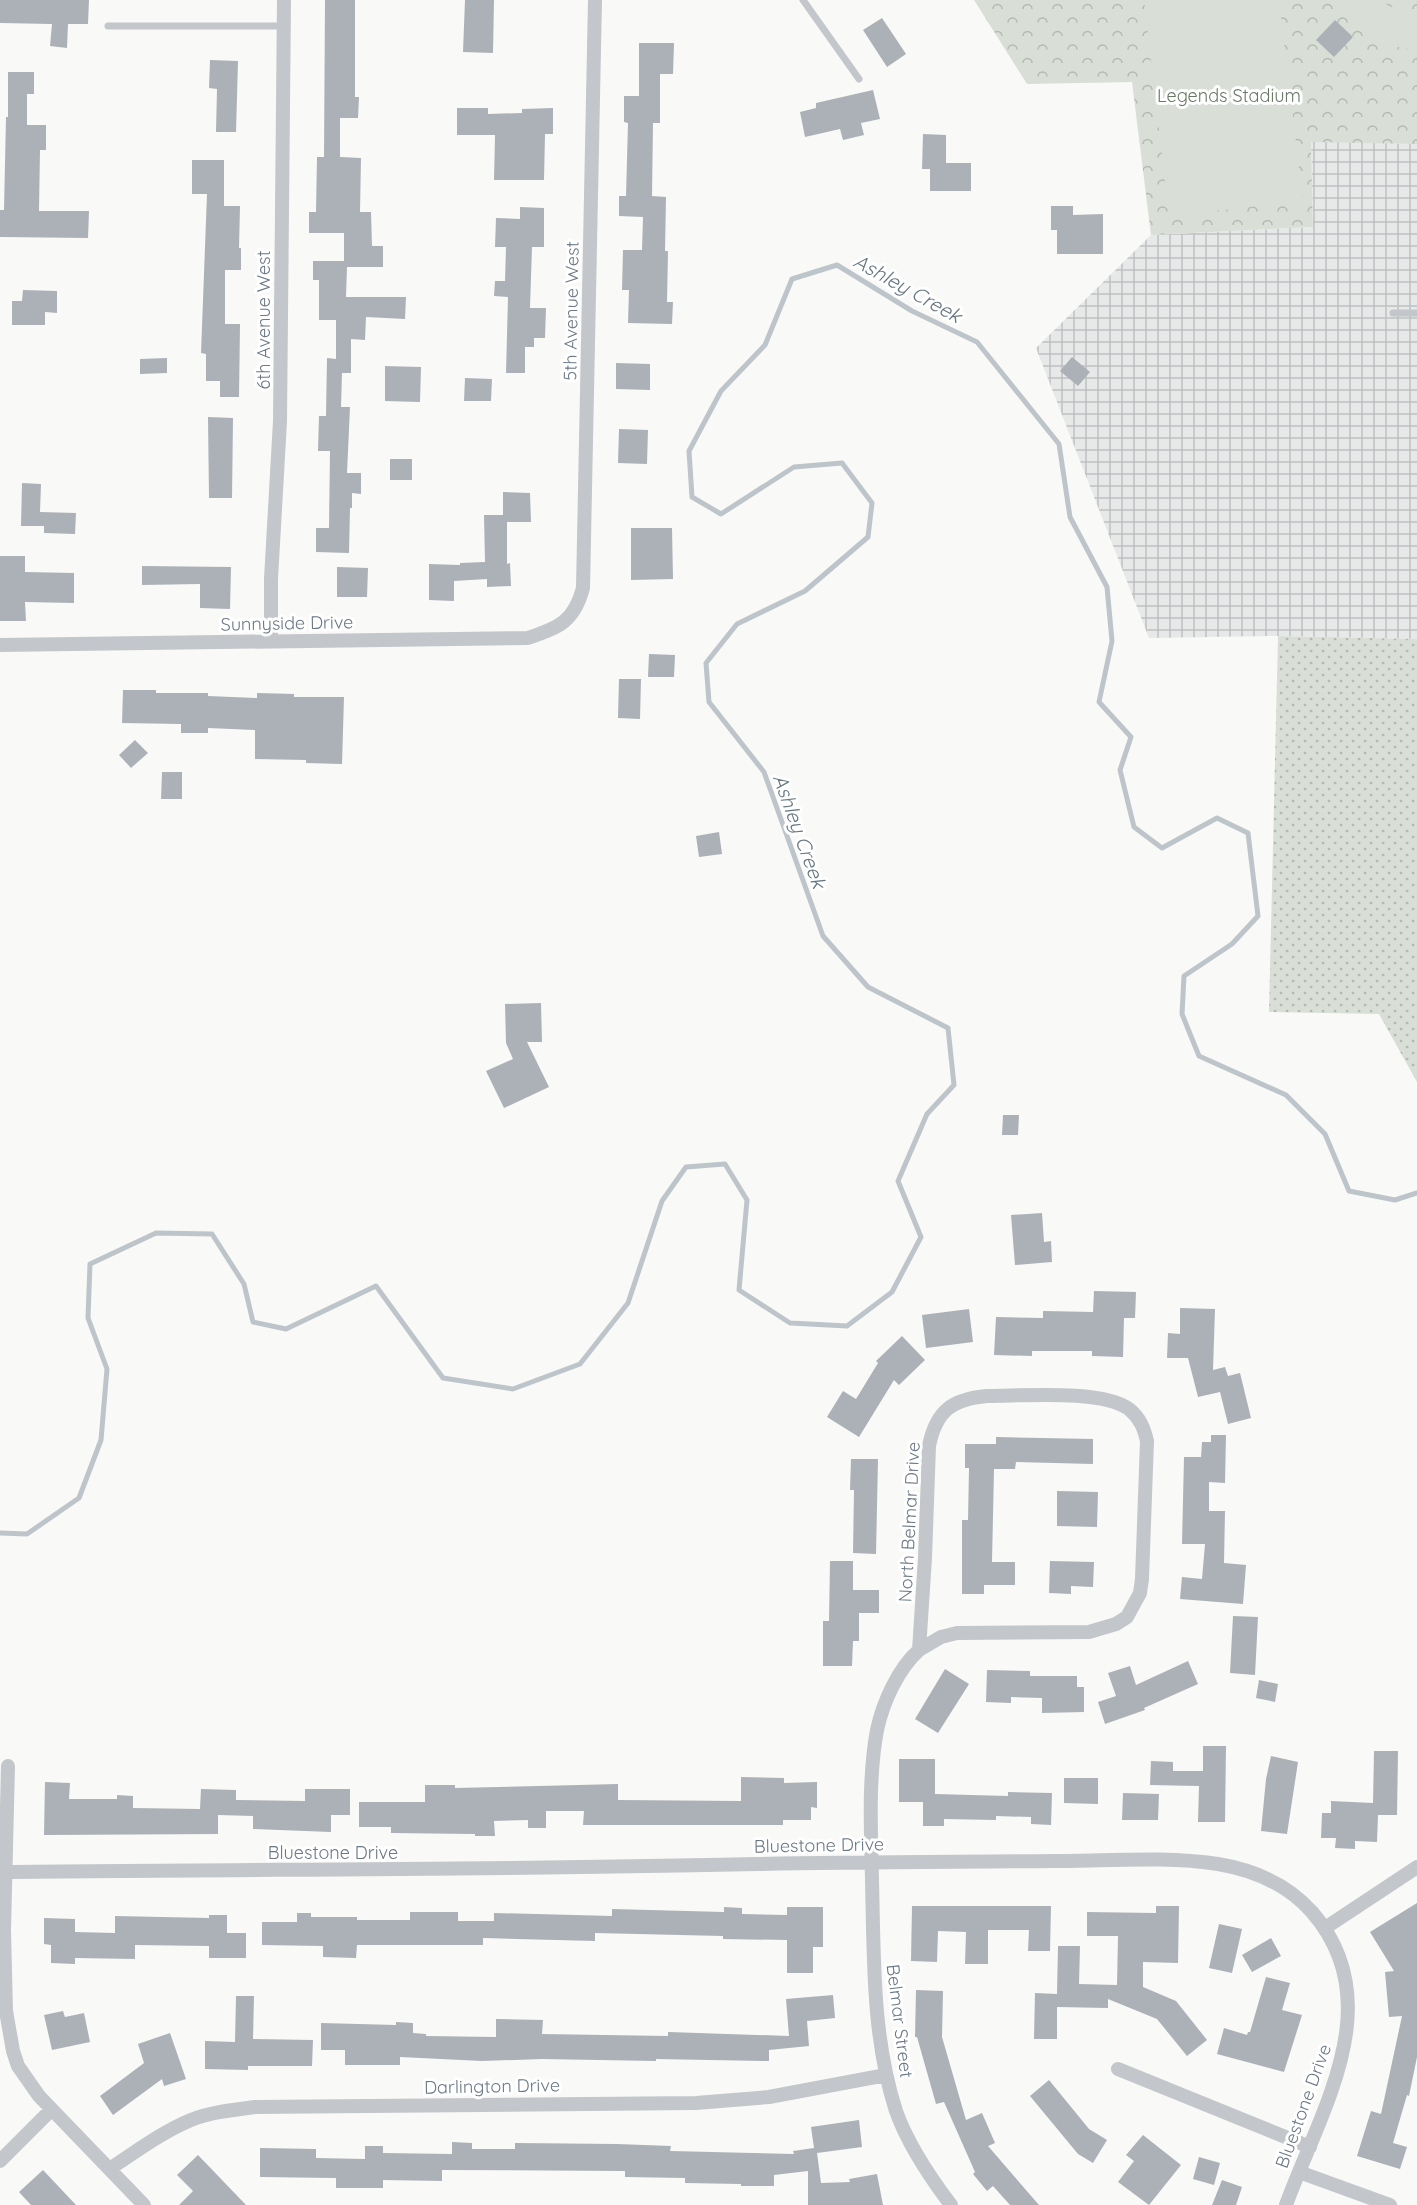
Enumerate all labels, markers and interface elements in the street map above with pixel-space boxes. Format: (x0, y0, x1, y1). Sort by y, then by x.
park label: Legends Stadium (1157, 84, 1301, 107)
street label: 5th Avenue West (558, 241, 584, 381)
water label: Ashley Creek (850, 248, 968, 329)
street label: 6th Avenue West (252, 250, 275, 390)
street label: Sunnyside Drive (220, 610, 354, 636)
water label: Ashley Creek (768, 770, 833, 894)
street label: North Belmar Drive (893, 1441, 925, 1603)
street label: Bluestone Drive (754, 1832, 884, 1858)
street label: Bluestone Drive (268, 1841, 398, 1864)
street label: Belmar Street (882, 1963, 918, 2079)
street label: Bluestone Drive (1270, 2041, 1336, 2171)
street label: Darlington Drive (424, 2073, 560, 2099)

